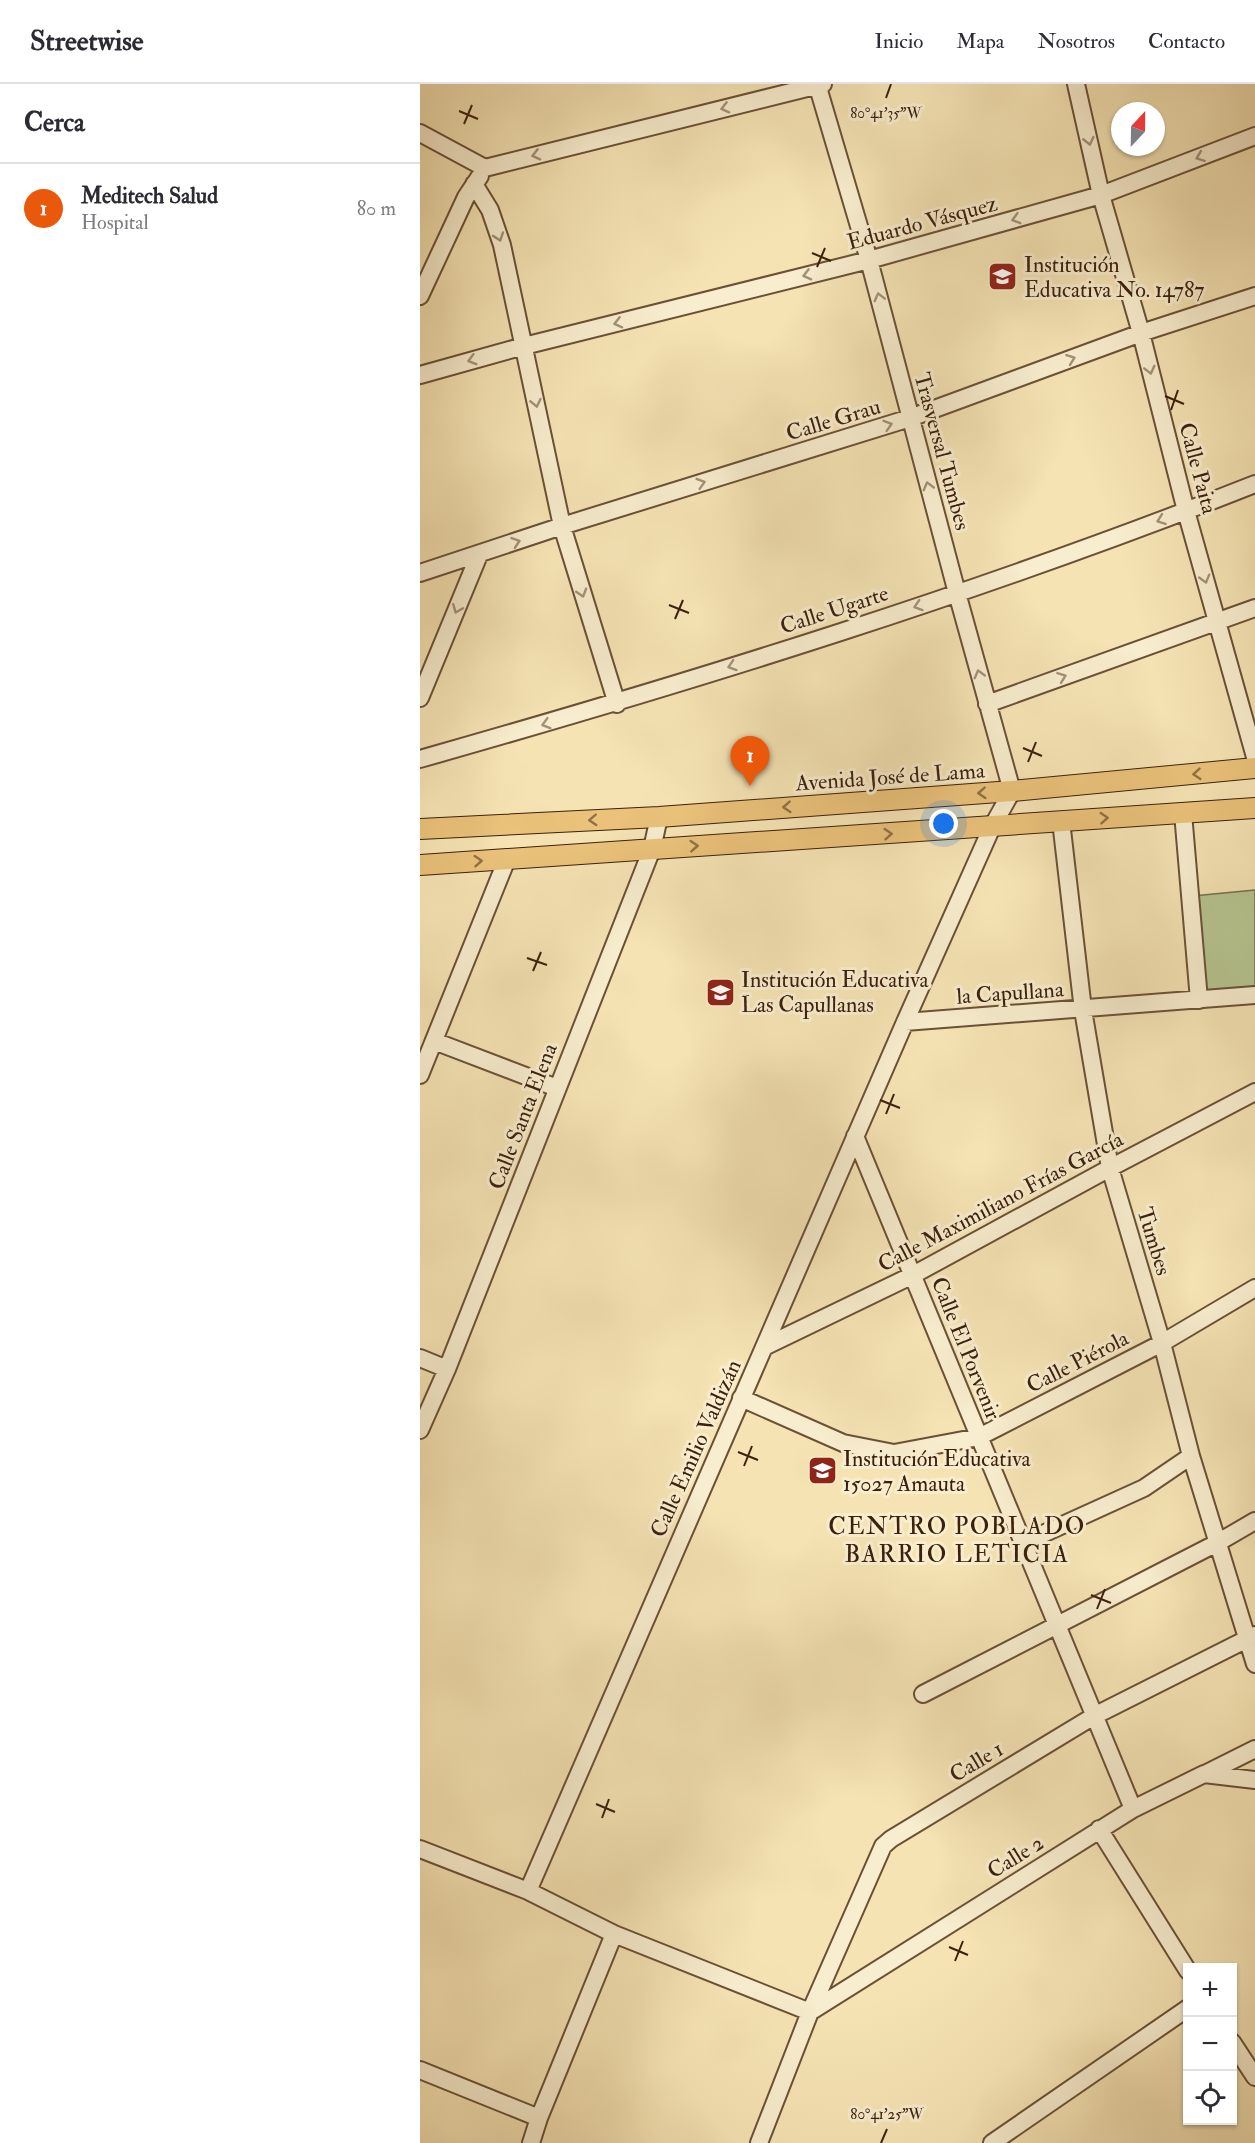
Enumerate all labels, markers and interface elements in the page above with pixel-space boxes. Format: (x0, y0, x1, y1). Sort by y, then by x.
text: Streetwise (30, 24, 144, 59)
text: Inicio (874, 28, 923, 55)
text: Mapa (956, 28, 1004, 55)
text: Nosotros (1037, 28, 1115, 55)
text: Contacto (1148, 28, 1225, 55)
one-way arrow (721, 101, 731, 114)
north arrow (1111, 102, 1165, 156)
text: 80°41'35"W (850, 104, 922, 123)
text: Cerca (24, 107, 85, 139)
one-way arrow (1081, 136, 1094, 146)
one-way arrow (531, 147, 541, 160)
one-way arrow (1196, 149, 1206, 162)
text: Meditech Salud (81, 182, 218, 210)
street label: Eduardo Vásquez (844, 189, 1001, 256)
text: 1 (40, 196, 47, 221)
text: 80 m (357, 196, 396, 221)
text: Hospital (81, 210, 149, 235)
one-way arrow (1011, 212, 1022, 224)
one-way arrow (492, 231, 505, 242)
place label: Institución Educativa No. 14787 (1024, 251, 1204, 304)
school or university icon: Institución Educativa No. 14787 (987, 261, 1019, 293)
one-way arrow (803, 268, 813, 281)
one-way arrow (874, 292, 886, 303)
one-way arrow (613, 315, 623, 328)
one-way arrow (467, 353, 477, 366)
one-way arrow (1065, 354, 1076, 366)
one-way arrow (1143, 365, 1156, 375)
street label: Trasversal Tumbes (908, 369, 977, 533)
street label: Calle Grau (783, 392, 884, 448)
one-way arrow (529, 398, 542, 408)
one-way arrow (882, 420, 892, 432)
street label: Calle Paita (1172, 420, 1224, 518)
one-way arrow (695, 478, 706, 490)
one-way arrow (923, 481, 936, 491)
one-way arrow (1156, 513, 1167, 526)
one-way arrow (510, 537, 521, 550)
one-way arrow (1198, 573, 1210, 584)
street label: Calle Ugarte (777, 579, 892, 641)
one-way arrow (575, 587, 587, 597)
one-way arrow (913, 598, 924, 611)
one-way arrow (452, 603, 464, 614)
one-way arrow (727, 659, 738, 671)
one-way arrow (974, 669, 986, 680)
one-way arrow (1056, 672, 1067, 685)
one-way arrow (541, 716, 551, 729)
pin: 1 (730, 736, 770, 786)
street label: Avenida José de Lama (793, 756, 987, 798)
one-way arrow (1192, 767, 1201, 780)
one-way arrow (977, 787, 986, 800)
one-way arrow (783, 801, 792, 814)
your location (929, 809, 958, 838)
one-way arrow (1099, 812, 1108, 825)
one-way arrow (588, 814, 597, 827)
one-way arrow (884, 827, 893, 840)
one-way arrow (689, 840, 698, 853)
one-way arrow (474, 855, 483, 868)
place label: Institución Educativa Las Capullanas (741, 966, 930, 1020)
street label: la Capullana (955, 975, 1066, 1012)
school or university icon: Institución Educativa Las Capullanas (704, 976, 736, 1008)
street label: Calle Santa Elena (482, 1038, 564, 1193)
street label: Calle Maximiliano Frías García (873, 1125, 1129, 1279)
street label: Tumbes (1130, 1204, 1178, 1279)
street label: Calle El Porvenir (925, 1273, 1008, 1425)
street label: Calle Piérola (1022, 1324, 1134, 1400)
street label: Calle Emilio Valdizán (644, 1355, 748, 1542)
place label: Institución Educativa 15027 Amauta (843, 1445, 1032, 1498)
school or university icon: Institución Educativa 15027 Amauta (806, 1455, 838, 1487)
district label: CENTRO POBLADO BARRIO LETICIA (828, 1511, 1086, 1570)
street label: Calle 1 (944, 1735, 1009, 1789)
street label: Calle 2 (982, 1829, 1049, 1885)
map controls (1183, 1963, 1237, 2125)
button: + (1183, 1963, 1237, 2017)
button: − (1183, 2017, 1237, 2071)
button: locate (1183, 2071, 1237, 2125)
text: 80°41'25"W (850, 2105, 924, 2124)

